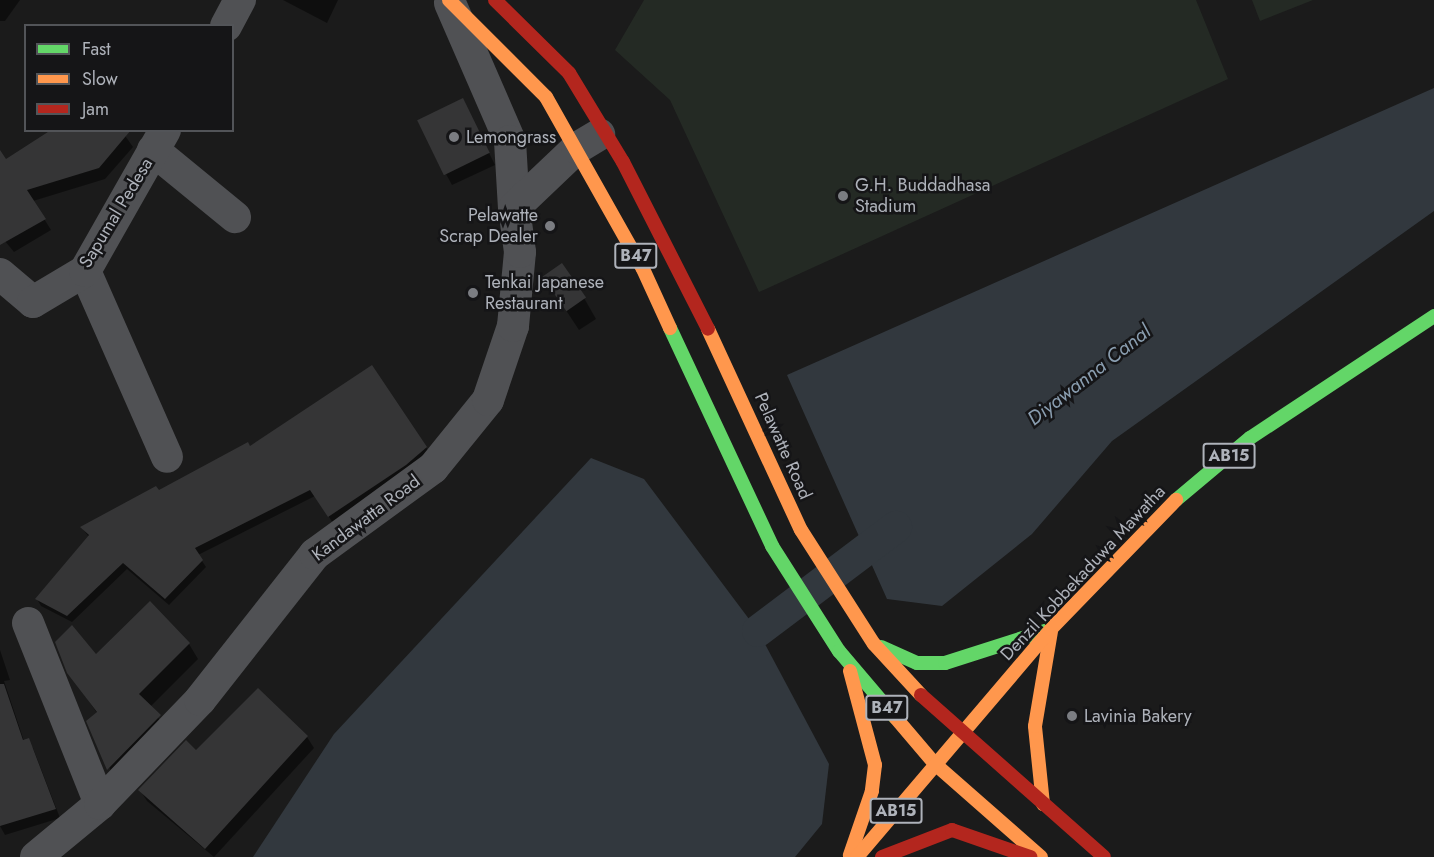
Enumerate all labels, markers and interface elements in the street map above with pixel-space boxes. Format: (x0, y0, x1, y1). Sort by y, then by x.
legend (24, 24, 234, 132)
text: Fast (82, 36, 111, 62)
text: Slow (82, 66, 118, 92)
text: Jam (82, 96, 109, 122)
place label: Lemongrass (466, 126, 556, 148)
marker: Lemongrass (447, 130, 461, 144)
street label: Sapumal Pedesa (75, 154, 157, 272)
place label: G.H. Buddadhasa Stadium (855, 175, 990, 218)
marker: G.H. Buddadhasa Stadium (836, 189, 850, 203)
place label: Pelawatte Scrap Dealer (439, 205, 538, 248)
marker: Pelawatte Scrap Dealer (543, 219, 557, 233)
road number: B47 (614, 243, 658, 269)
place label: Tenkai Japanese Restaurant (485, 272, 604, 314)
marker: Tenkai Japanese Restaurant (466, 286, 480, 300)
water label: Diyawanna Canal (1023, 320, 1155, 430)
street label: Pelawatte Road (750, 389, 816, 503)
road number: AB15 (1202, 443, 1256, 469)
street label: Kandawatta Road (308, 470, 424, 566)
street label: Denzil Kobbekaduwa Mawatha (996, 481, 1170, 665)
road number: B47 (864, 695, 910, 721)
place label: Lavinia Bakery (1084, 705, 1192, 727)
marker: Lavinia Bakery (1065, 709, 1079, 723)
road number: AB15 (869, 798, 923, 824)

